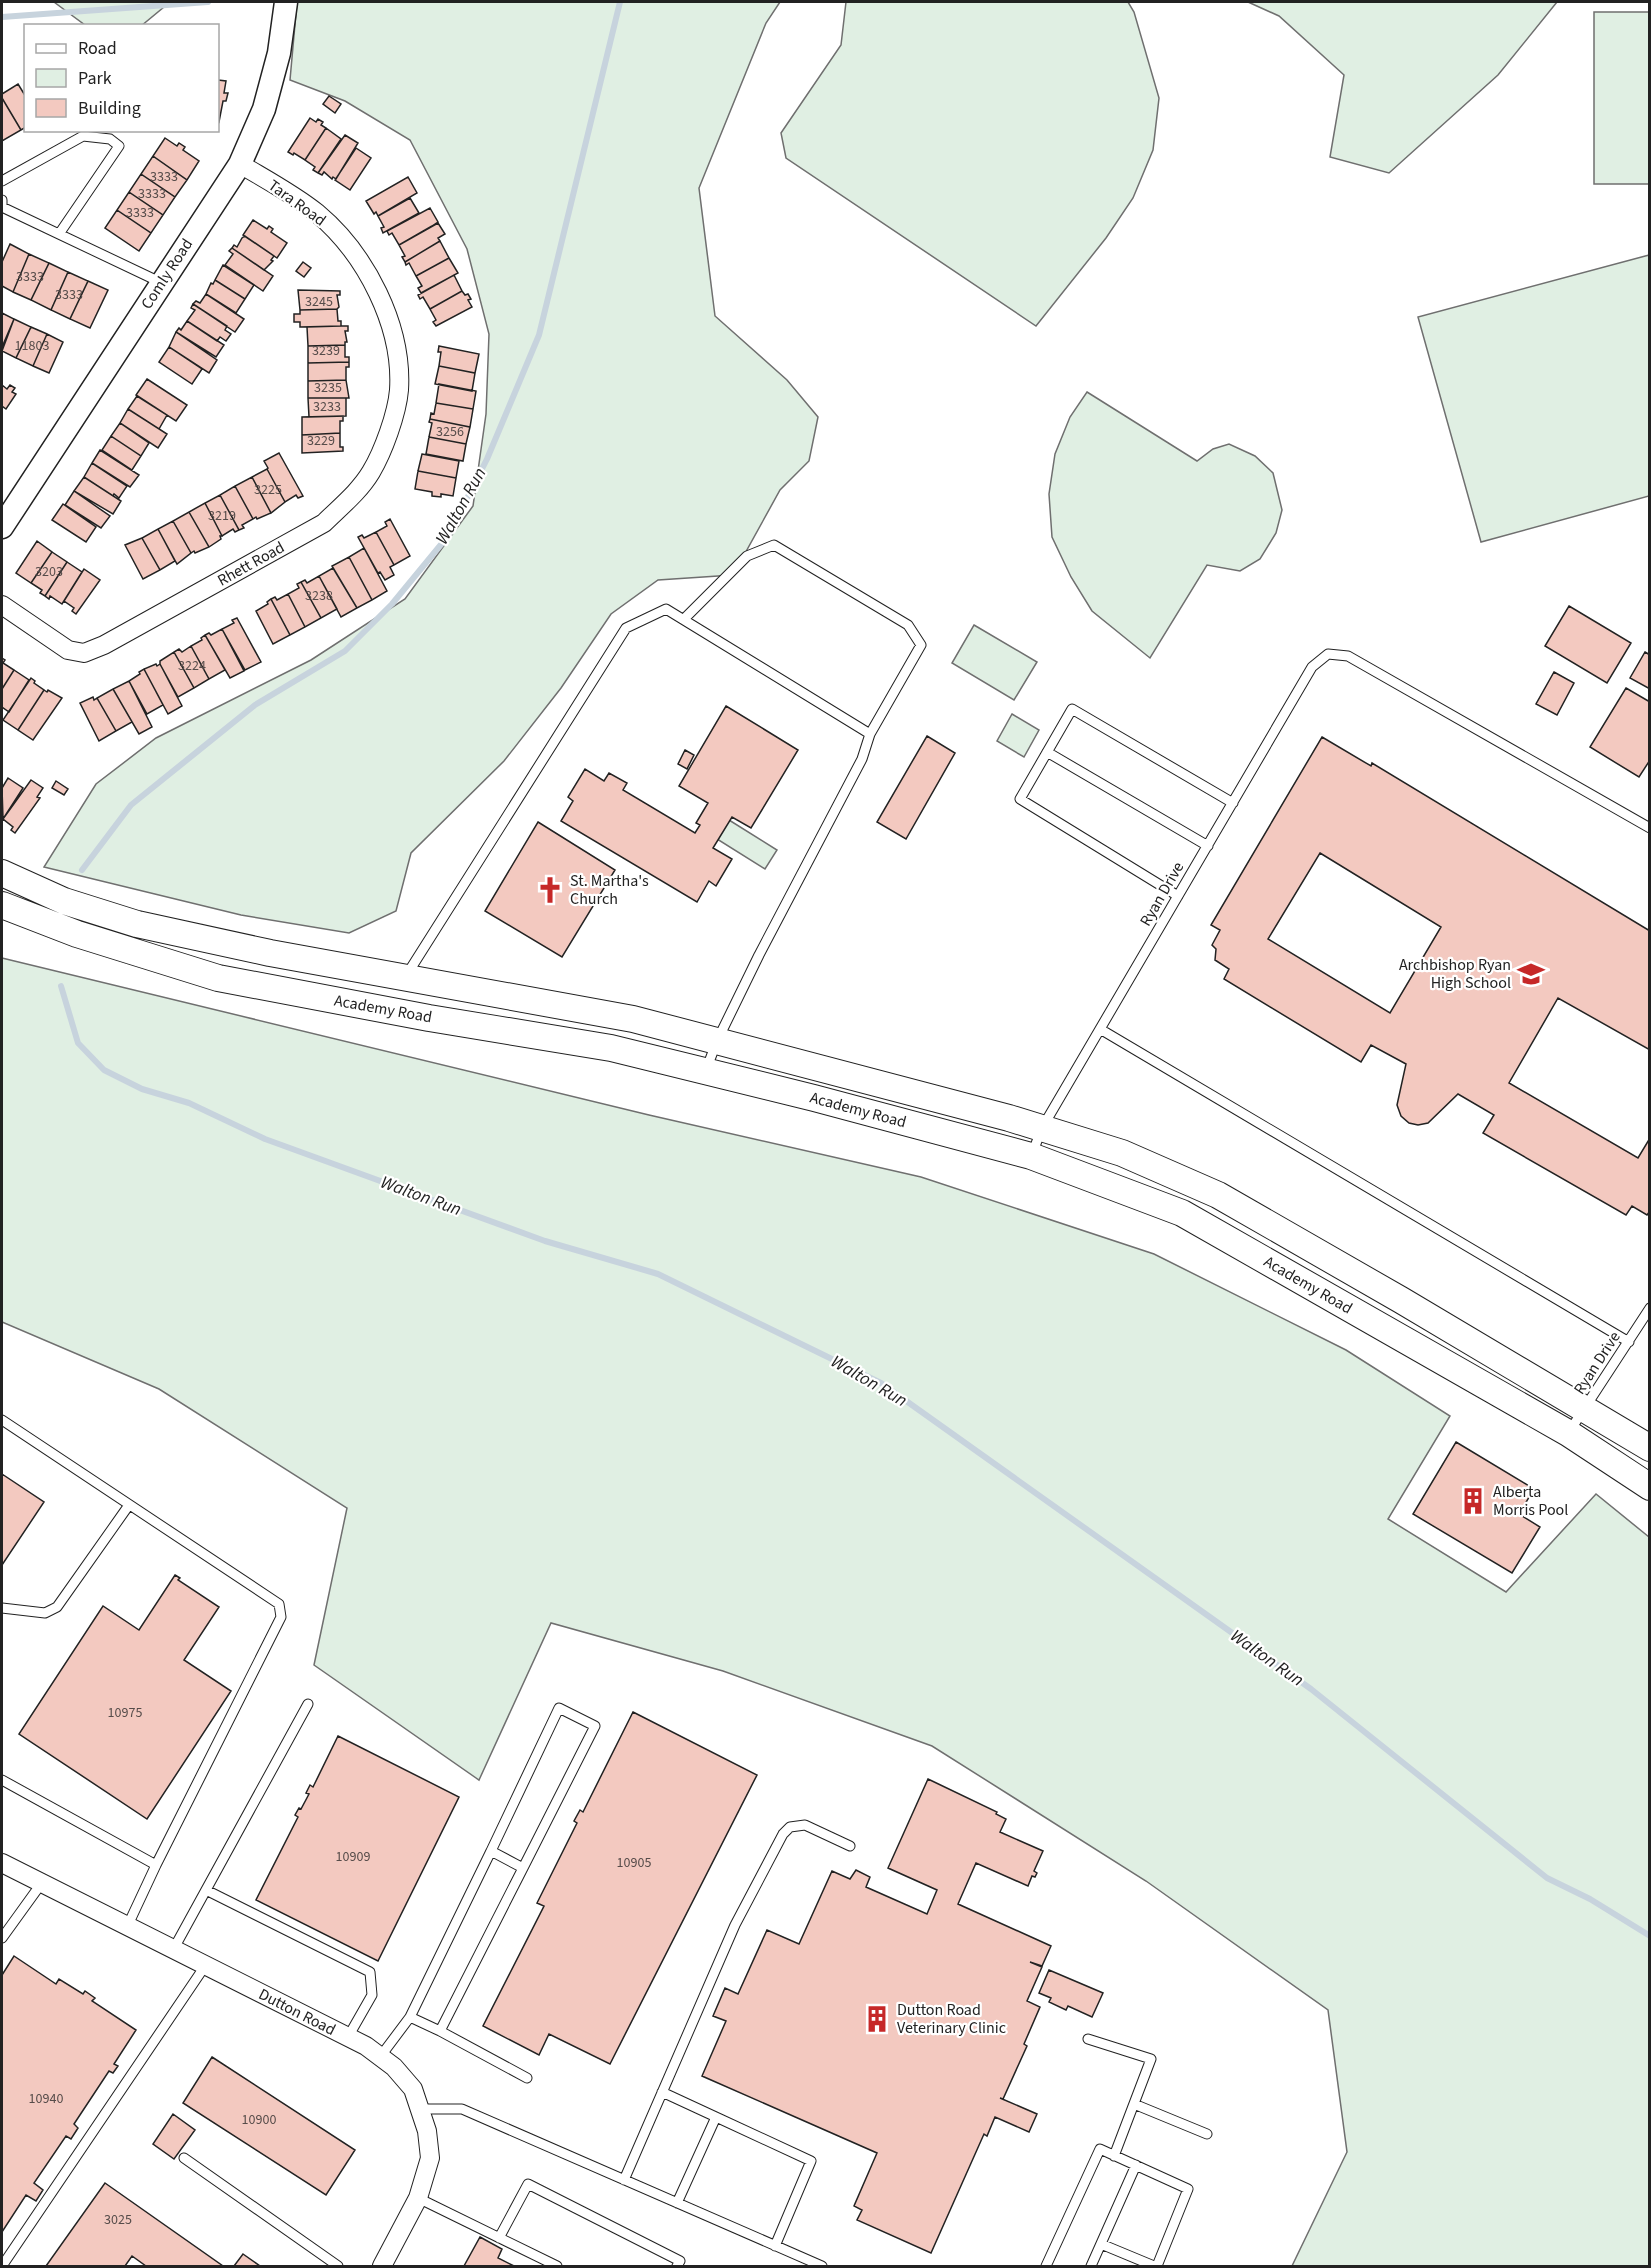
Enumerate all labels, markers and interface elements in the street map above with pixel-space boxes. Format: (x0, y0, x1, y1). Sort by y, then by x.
legend (24, 24, 219, 132)
text: Road (78, 36, 117, 61)
text: Park (78, 66, 112, 91)
text: Building (78, 96, 141, 121)
house number: 3333 (150, 167, 178, 187)
street label: Tara Road (264, 175, 330, 231)
house number: 3333 (138, 184, 166, 204)
house number: 3333 (126, 203, 154, 223)
street label: Comly Road (136, 234, 198, 314)
house number: 3333 (16, 267, 44, 287)
house number: 3333 (55, 285, 83, 305)
house number: 3245 (305, 292, 333, 312)
house number: 11803 (15, 336, 49, 356)
house number: 3239 (312, 341, 340, 361)
house number: 3235 (314, 378, 342, 398)
house number: 3233 (313, 397, 341, 417)
house number: 3256 (436, 422, 464, 442)
house number: 3229 (307, 431, 335, 451)
water label: Walton Run (430, 463, 492, 549)
house number: 3225 (254, 480, 282, 500)
house number: 3219 (208, 506, 236, 526)
street label: Rhett Road (213, 537, 289, 591)
house number: 3203 (35, 562, 63, 582)
house number: 3238 (305, 586, 333, 606)
house number: 3224 (178, 656, 206, 676)
street label: Ryan Drive (1135, 858, 1189, 930)
place label: St. Martha's Church (570, 870, 649, 910)
church icon: St. Martha's Church (535, 875, 565, 905)
place label: Archbishop Ryan High School (1399, 954, 1511, 994)
school or university icon: Archbishop Ryan High School (1516, 959, 1546, 989)
street label: Academy Road (332, 990, 434, 1028)
street label: Academy Road (807, 1087, 909, 1133)
water label: Walton Run (377, 1170, 465, 1222)
street label: Academy Road (1260, 1251, 1356, 1319)
street label: Ryan Drive (1568, 1327, 1626, 1399)
water label: Walton Run (826, 1349, 912, 1413)
place label: Alberta Morris Pool (1493, 1481, 1568, 1521)
building icon: Alberta Morris Pool (1458, 1486, 1488, 1516)
water label: Walton Run (1225, 1624, 1309, 1692)
house number: 10975 (108, 1703, 142, 1723)
house number: 10909 (336, 1847, 370, 1867)
house number: 10905 (617, 1853, 651, 1873)
street label: Dutton Road (255, 1983, 339, 2041)
place label: Dutton Road Veterinary Clinic (897, 1999, 1006, 2039)
building icon: Dutton Road Veterinary Clinic (862, 2004, 892, 2034)
house number: 10940 (29, 2089, 63, 2109)
house number: 10900 (242, 2110, 276, 2130)
house number: 3025 (104, 2210, 132, 2230)

